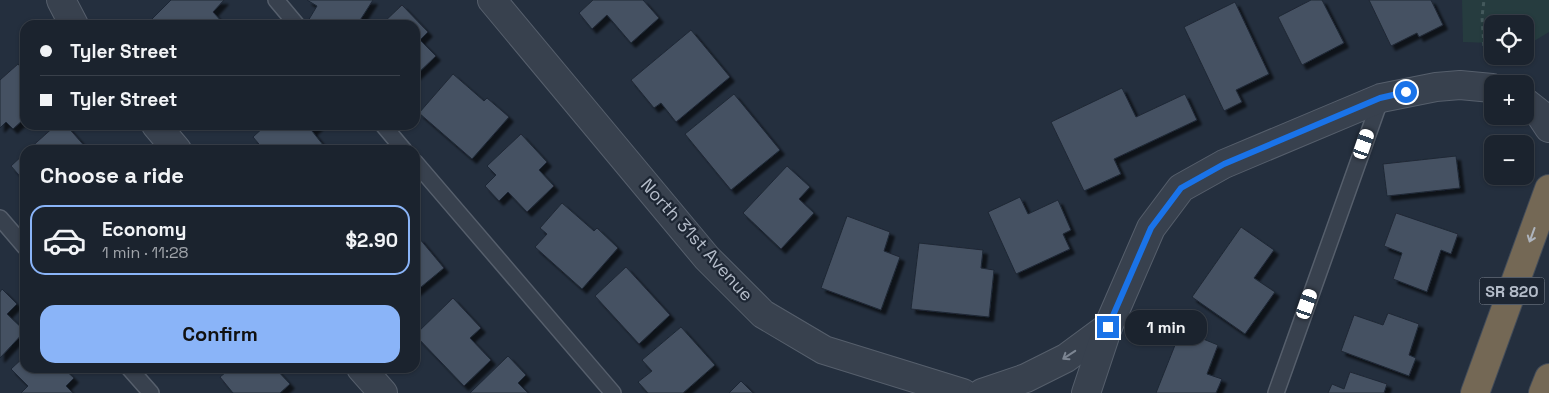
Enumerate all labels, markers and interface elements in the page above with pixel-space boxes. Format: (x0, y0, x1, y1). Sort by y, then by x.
map controls (1484, 15, 1534, 185)
button: locate (1484, 15, 1534, 65)
text: Tyler Street (70, 39, 178, 64)
button: + (1484, 75, 1534, 125)
route start (1395, 81, 1417, 103)
text: Tyler Street (70, 87, 178, 112)
car (1352, 127, 1375, 161)
button: − (1484, 135, 1534, 185)
text: Choose a ride (40, 161, 184, 189)
street label: North 31st Avenue (636, 173, 759, 306)
text: Economy (102, 217, 186, 242)
icon: car (42, 218, 87, 263)
one-way arrow (1527, 227, 1536, 242)
text: $2.90 (346, 228, 398, 253)
text: 1 min · 11:28 (102, 242, 189, 263)
road number: SR 820 (1480, 278, 1544, 304)
car (1295, 287, 1318, 321)
button: Confirm (40, 305, 400, 363)
callout: 1 min (1126, 310, 1208, 344)
route end (1097, 316, 1119, 338)
text: 1 min (1146, 317, 1186, 338)
one-way arrow (1062, 350, 1076, 360)

